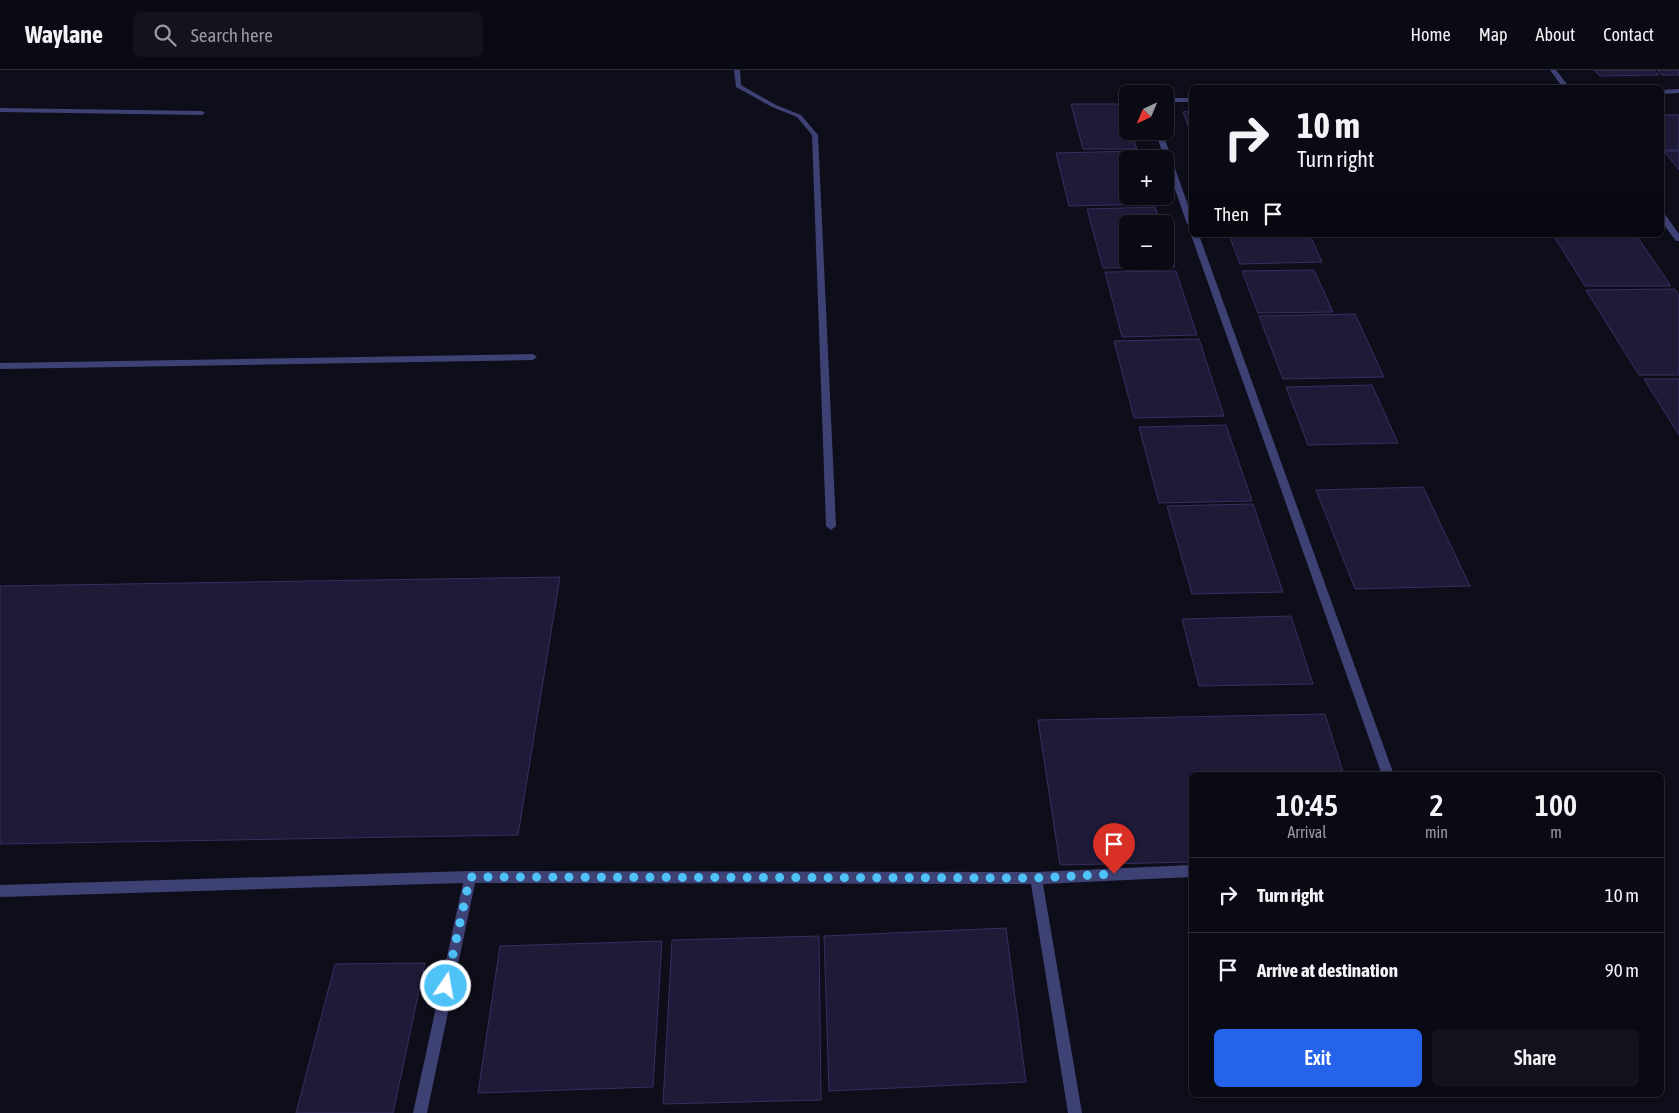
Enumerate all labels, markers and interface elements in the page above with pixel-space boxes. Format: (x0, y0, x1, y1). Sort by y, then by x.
search box (133, 12, 483, 57)
text: Waylane (25, 21, 103, 48)
icon: search (151, 21, 179, 49)
text: Search here (191, 24, 273, 46)
text: Home (1411, 24, 1451, 45)
text: Map (1479, 24, 1508, 45)
text: About (1536, 24, 1575, 45)
text: Contact (1603, 24, 1654, 45)
north arrow (1119, 85, 1174, 140)
map controls (1119, 85, 1174, 270)
icon: right (1214, 105, 1279, 170)
text: 10 m (1297, 105, 1360, 145)
text: Turn right (1297, 146, 1374, 172)
button: + (1119, 150, 1174, 205)
icon: arrive (1259, 200, 1287, 228)
text: Then (1214, 203, 1249, 225)
button: − (1119, 215, 1174, 270)
text: 10:45 (1276, 788, 1338, 822)
text: 2 (1429, 788, 1444, 822)
text: 100 (1535, 788, 1577, 822)
pin (1093, 823, 1135, 874)
text: Arrival (1287, 823, 1327, 841)
text: min (1425, 823, 1448, 841)
text: m (1550, 823, 1562, 841)
icon: arrive (1100, 830, 1128, 858)
icon: right (1214, 881, 1242, 909)
text: Turn right (1257, 884, 1324, 906)
text: 10 m (1605, 884, 1639, 906)
icon: arrive (1214, 956, 1242, 984)
position arrow (419, 959, 471, 1011)
text: Arrive at destination (1257, 959, 1398, 981)
text: 90 m (1605, 959, 1639, 981)
button: Exit (1214, 1029, 1422, 1087)
button: Share (1432, 1029, 1639, 1087)

